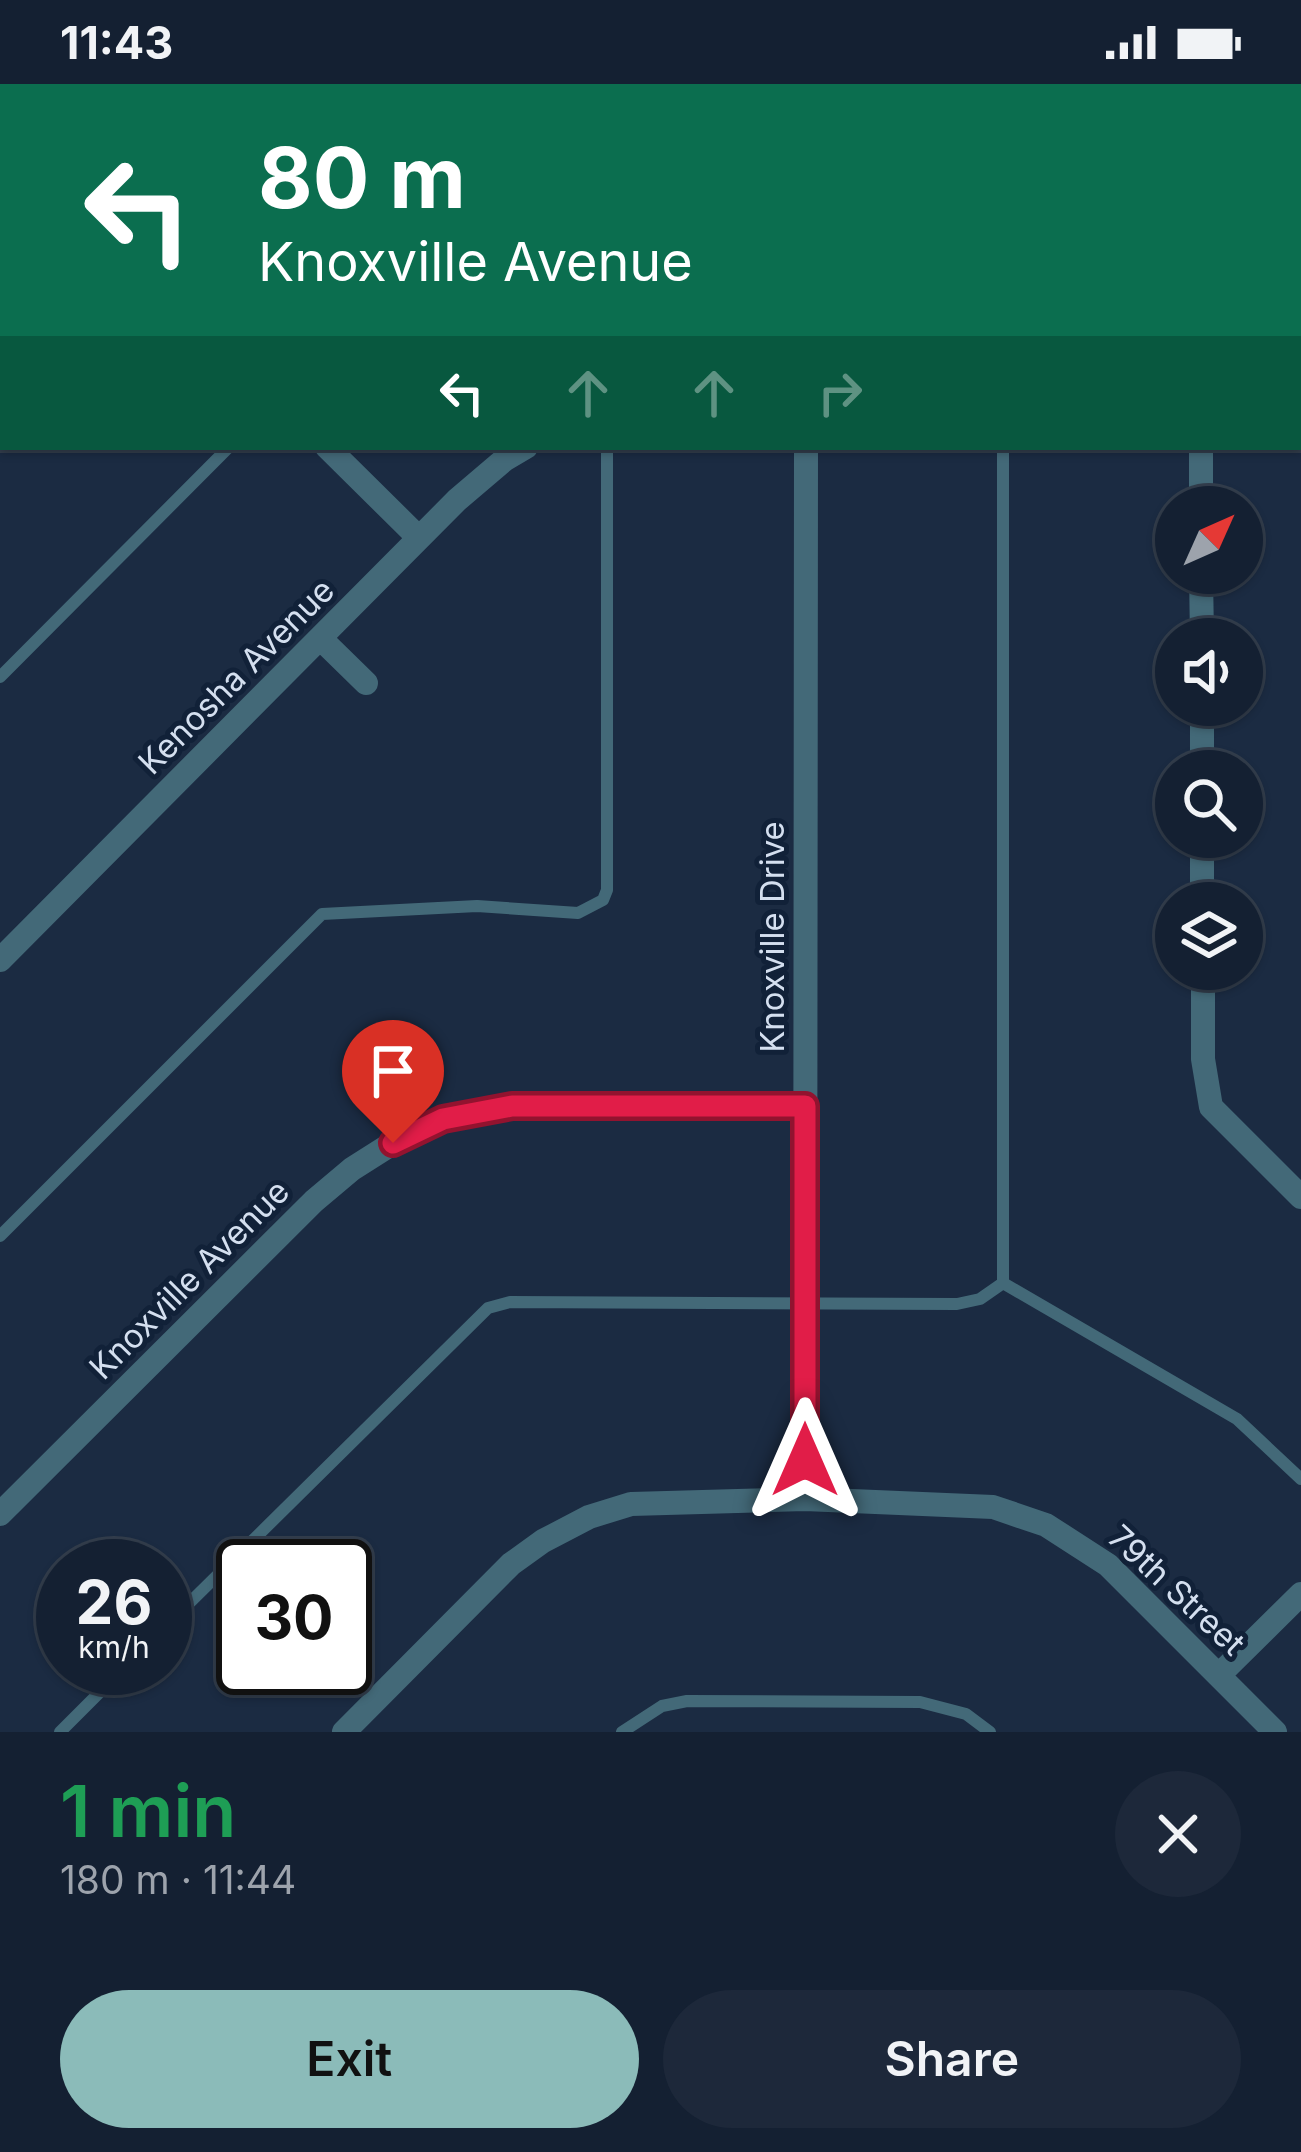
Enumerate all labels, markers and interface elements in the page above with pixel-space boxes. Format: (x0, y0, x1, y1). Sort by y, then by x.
text: 11:43 (60, 15, 173, 70)
text: 80 m (258, 127, 466, 228)
icon: left (60, 132, 216, 288)
text: Knoxville Avenue (258, 229, 693, 294)
icon: left (429, 360, 495, 426)
icon: ahead (555, 360, 621, 426)
icon: ahead (681, 360, 747, 426)
icon: right (807, 360, 873, 426)
north arrow (1155, 486, 1263, 594)
map controls (1155, 486, 1263, 990)
street label: Kenosha Avenue (130, 570, 342, 782)
button: sound (1155, 618, 1263, 726)
button: search (1155, 750, 1263, 858)
street label: Knoxville Drive (752, 821, 792, 1053)
button: layers (1155, 882, 1263, 990)
pin (342, 1020, 444, 1143)
icon: arrive (360, 1038, 426, 1104)
street label: Knoxville Avenue (81, 1171, 297, 1387)
position arrow (742, 1397, 868, 1523)
street label: 79th Street (1100, 1517, 1254, 1663)
speed limit sign: 30 (216, 1539, 372, 1695)
text: 26 (76, 1566, 152, 1638)
text: km/h (78, 1629, 150, 1665)
text: 1 min (60, 1767, 236, 1854)
button: close (1115, 1771, 1241, 1897)
text: 180 m · 11:44 (60, 1856, 296, 1903)
button: Exit (60, 1990, 639, 2128)
button: Share (663, 1990, 1241, 2128)

